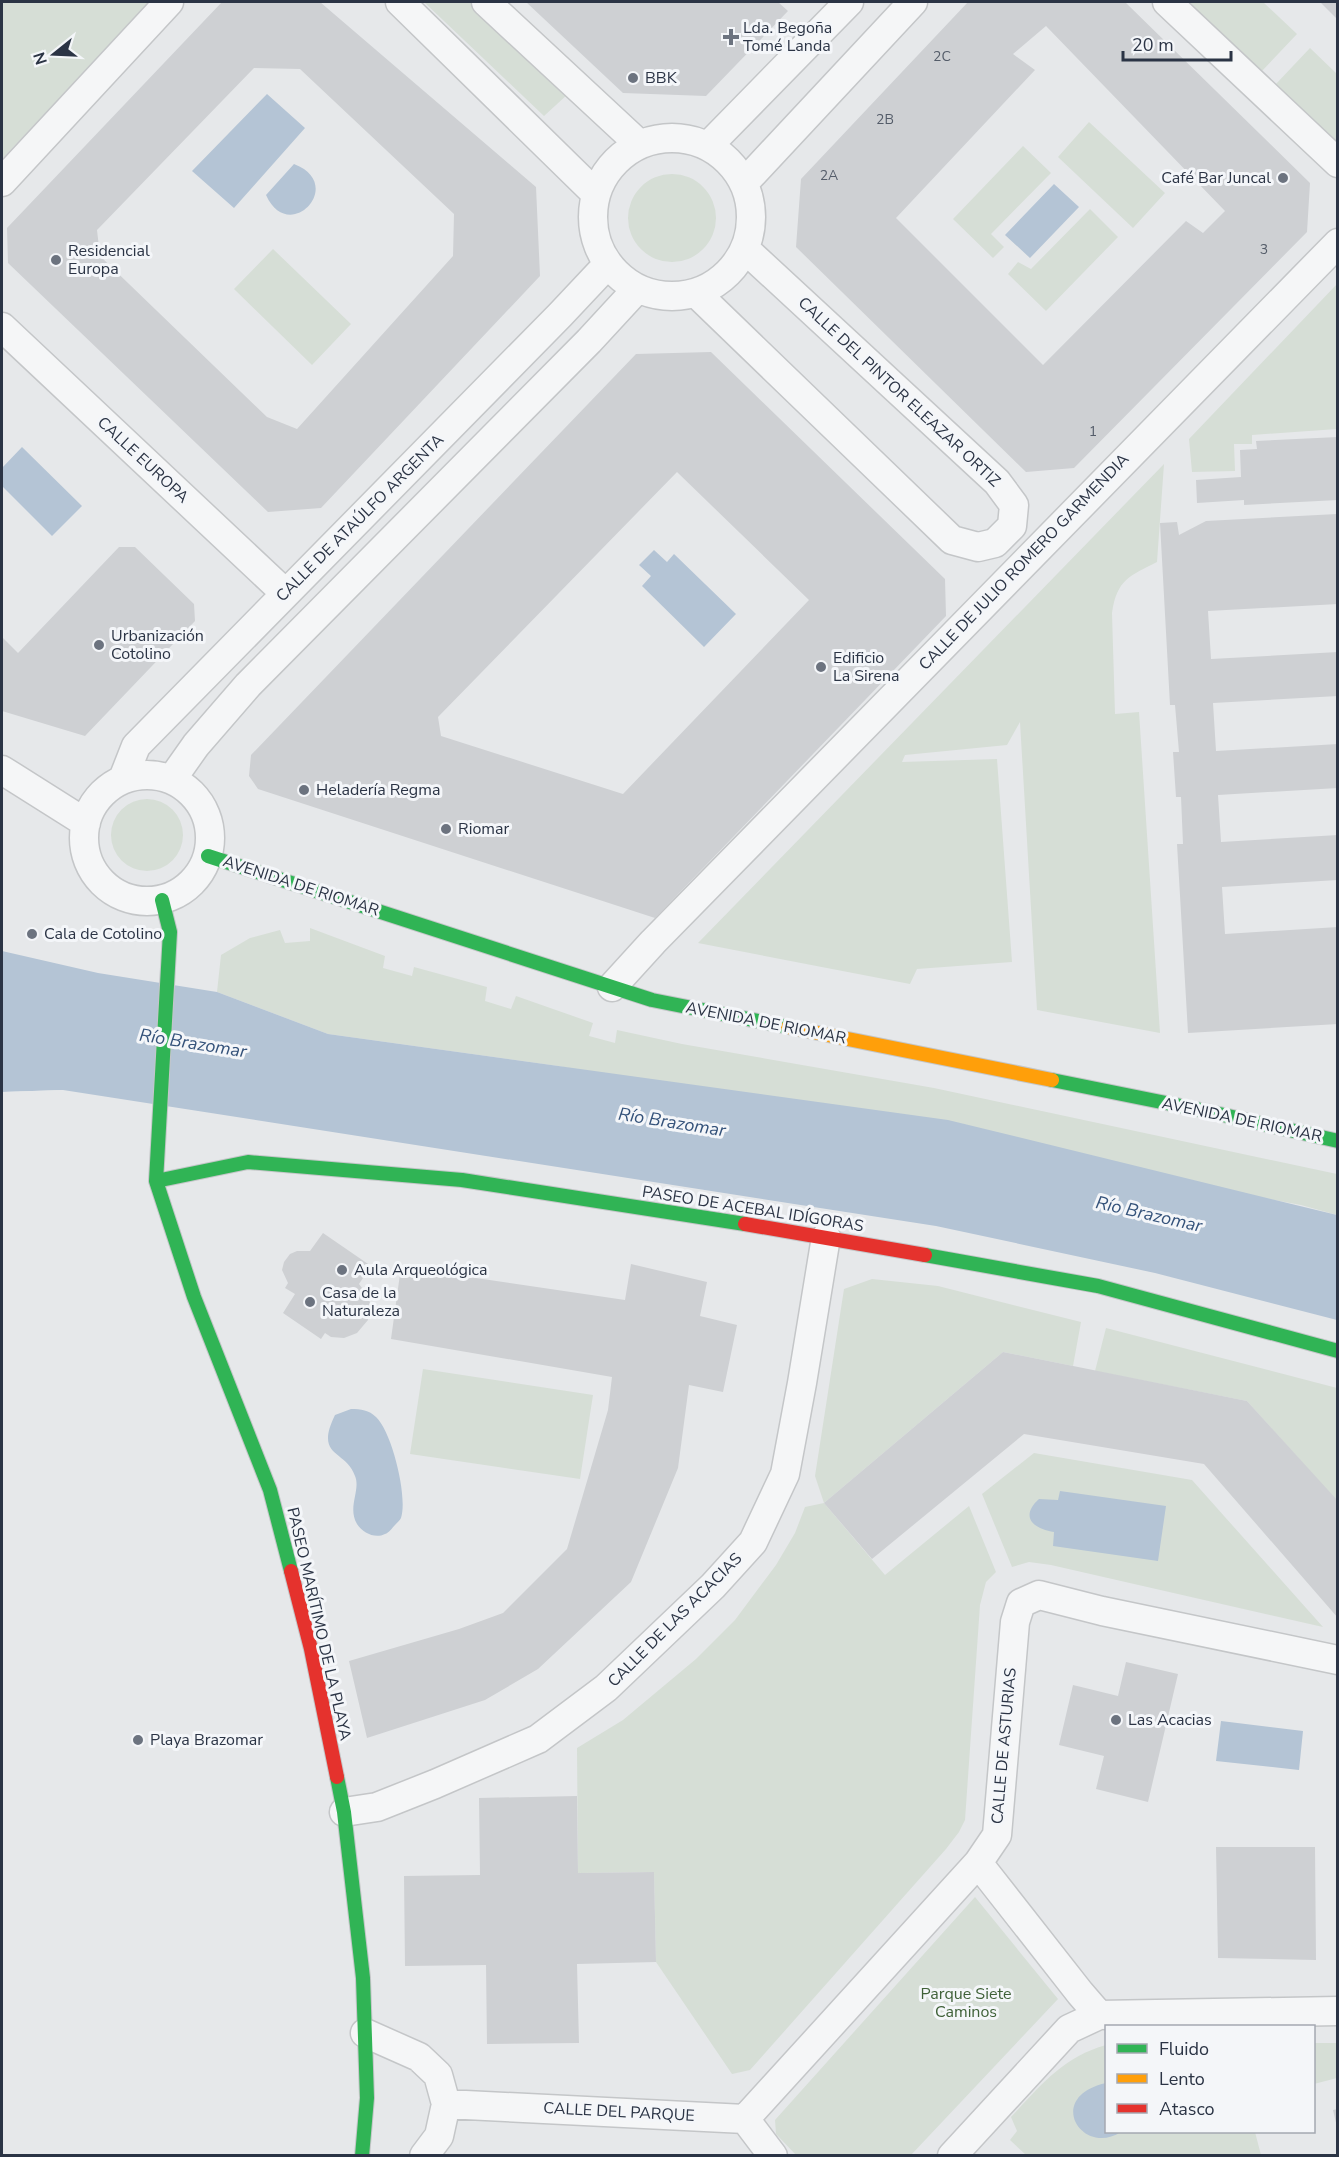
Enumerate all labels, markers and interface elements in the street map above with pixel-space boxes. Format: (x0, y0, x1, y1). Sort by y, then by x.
place label: Lda. Begoña Tomé Landa (743, 17, 832, 57)
north arrow (24, 24, 84, 84)
scale bar (1123, 24, 1231, 62)
marker: Lda. Begoña Tomé Landa (724, 30, 738, 44)
text: 20 m (1132, 33, 1174, 57)
house number: 2C (933, 47, 951, 66)
text: N (28, 49, 53, 67)
place label: BBK (645, 67, 678, 89)
marker: BBK (626, 71, 640, 85)
house number: 2B (876, 110, 894, 129)
house number: 2A (820, 166, 838, 185)
place label: Café Bar Juncal (1161, 167, 1271, 189)
marker: Café Bar Juncal (1276, 171, 1290, 185)
place label: Residencial Europa (68, 240, 150, 280)
house number: 3 (1260, 240, 1268, 259)
marker: Residencial Europa (49, 253, 63, 267)
street label: CALLE DEL PINTOR ELEAZAR ORTIZ (793, 292, 1005, 492)
street label: CALLE EUROPA (93, 412, 194, 508)
house number: 1 (1089, 422, 1097, 441)
street label: CALLE DE ATAÚLFO ARGENTA (271, 429, 449, 607)
street label: CALLE DE JULIO ROMERO GARMENDIA (914, 448, 1134, 675)
place label: Urbanización Cotolino (111, 625, 204, 665)
marker: Urbanización Cotolino (92, 638, 106, 652)
place label: Edificio La Sirena (833, 647, 900, 687)
marker: Edificio La Sirena (814, 660, 828, 674)
place label: Heladería Regma (316, 779, 440, 801)
marker: Heladería Regma (297, 783, 311, 797)
place label: Riomar (458, 818, 509, 840)
marker: Riomar (439, 822, 453, 836)
street label: AVENIDA DE RIOMAR (220, 850, 382, 922)
place label: Cala de Cotolino (44, 923, 162, 945)
marker: Cala de Cotolino (25, 927, 39, 941)
street label: AVENIDA DE RIOMAR (684, 997, 848, 1049)
water label: Río Brazomar (138, 1023, 249, 1063)
street label: AVENIDA DE RIOMAR (1160, 1092, 1324, 1148)
water label: Río Brazomar (617, 1102, 728, 1142)
street label: PASEO DE ACEBAL IDÍGORAS (641, 1181, 865, 1237)
water label: Río Brazomar (1093, 1190, 1205, 1238)
place label: Aula Arqueológica (354, 1259, 487, 1281)
marker: Aula Arqueológica (335, 1263, 349, 1277)
place label: Casa de la Naturaleza (322, 1282, 400, 1322)
marker: Casa de la Naturaleza (303, 1295, 317, 1309)
street label: PASEO MARÍTIMO DE LA PLAYA (281, 1505, 357, 1743)
street label: CALLE DE LAS ACACIAS (603, 1548, 747, 1692)
street label: CALLE DE ASTURIAS (986, 1667, 1022, 1825)
place label: Las Acacias (1128, 1709, 1212, 1731)
marker: Las Acacias (1109, 1713, 1123, 1727)
place label: Playa Brazomar (150, 1729, 263, 1751)
marker: Playa Brazomar (131, 1733, 145, 1747)
park label: Parque Siete Caminos (921, 1983, 1011, 2023)
legend (1105, 2025, 1315, 2133)
text: Fluido (1159, 2037, 1209, 2061)
text: Lento (1159, 2067, 1205, 2091)
street label: CALLE DEL PARQUE (543, 2097, 695, 2127)
text: Atasco (1159, 2097, 1215, 2121)

